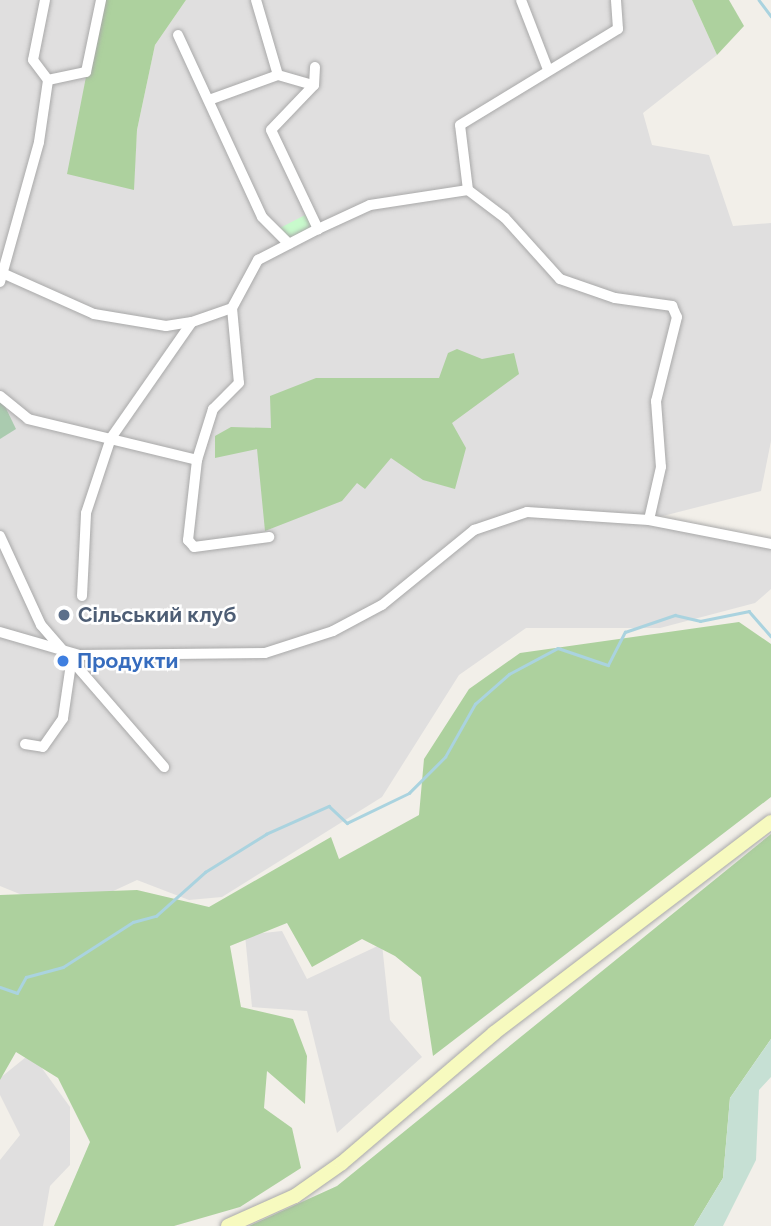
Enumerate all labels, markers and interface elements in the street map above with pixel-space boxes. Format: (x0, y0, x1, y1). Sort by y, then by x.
place label: Сільський клуб (78, 602, 236, 628)
marker: Сільський клуб (56, 607, 72, 623)
place label: Продукти (77, 648, 178, 674)
marker: Продукти (55, 653, 71, 669)

